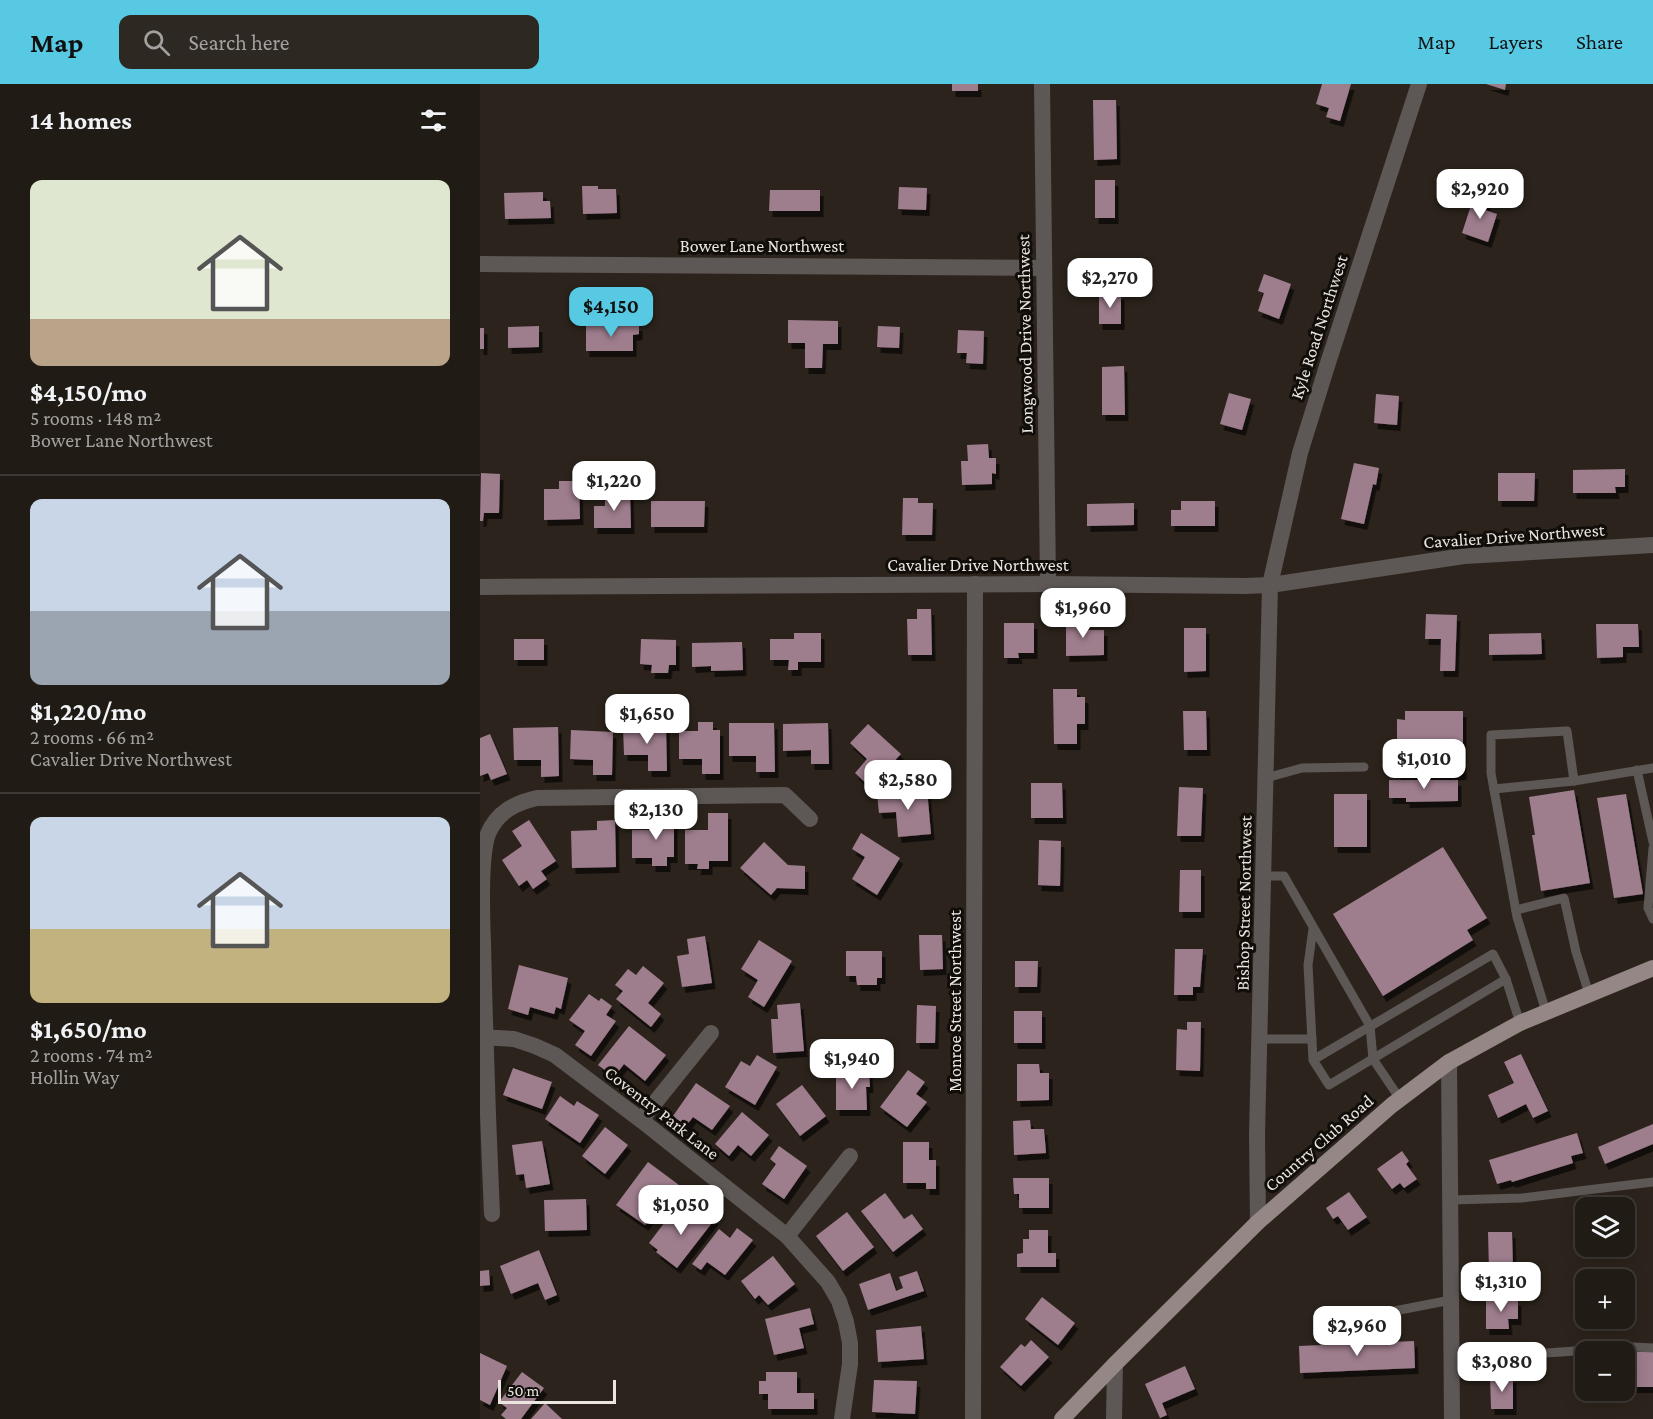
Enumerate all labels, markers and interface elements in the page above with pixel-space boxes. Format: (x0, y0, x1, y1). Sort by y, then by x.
search box (119, 15, 539, 69)
icon: search (140, 26, 173, 59)
text: Map (30, 27, 83, 58)
text: Search here (188, 30, 289, 55)
text: Map (1417, 30, 1456, 54)
text: Layers (1489, 30, 1543, 54)
text: Share (1576, 30, 1623, 54)
icon: filters (417, 104, 450, 137)
text: 14 homes (30, 106, 132, 135)
pin: $2,920 (1431, 169, 1529, 220)
text: $2,920 (1451, 177, 1509, 199)
icon: home (186, 219, 294, 327)
street label: Longwood Drive Northwest (1013, 233, 1037, 434)
street label: Bower Lane Northwest (680, 236, 845, 256)
street label: Kyle Road Northwest (1286, 251, 1352, 402)
pin: $2,270 (1061, 258, 1159, 309)
text: $2,270 (1081, 266, 1139, 288)
pin: $4,150 (562, 287, 660, 338)
text: $4,150 (583, 295, 639, 317)
text: $4,150/mo (30, 378, 147, 407)
text: 5 rooms · 148 m² (30, 407, 161, 429)
text: Bower Lane Northwest (30, 429, 213, 451)
pin: $1,220 (565, 461, 663, 512)
text: $1,220 (586, 469, 642, 491)
street label: Cavalier Drive Northwest (1423, 520, 1606, 552)
icon: home (186, 538, 294, 646)
street label: Cavalier Drive Northwest (887, 555, 1070, 575)
pin: $1,960 (1034, 588, 1132, 639)
text: $1,960 (1055, 596, 1111, 618)
pin: $1,650 (598, 694, 696, 745)
text: $1,220/mo (30, 697, 146, 726)
text: $1,650 (619, 702, 675, 724)
text: 2 rooms · 66 m² (30, 726, 154, 748)
pin: $1,010 (1375, 739, 1473, 790)
text: $1,010 (1397, 747, 1451, 769)
text: Cavalier Drive Northwest (30, 748, 232, 770)
pin: $2,580 (859, 760, 957, 811)
text: $2,580 (878, 768, 938, 790)
pin: $2,130 (607, 790, 705, 841)
text: $2,130 (628, 798, 684, 820)
street label: Bishop Street Northwest (1232, 814, 1256, 991)
icon: home (186, 856, 294, 964)
street label: Monroe Street Northwest (945, 909, 965, 1092)
text: $1,650/mo (30, 1015, 147, 1044)
pin: $1,940 (803, 1039, 901, 1090)
text: 2 rooms · 74 m² (30, 1044, 152, 1066)
text: $1,940 (824, 1047, 880, 1069)
street label: Coventry Park Lane (601, 1062, 723, 1164)
text: Hollin Way (30, 1066, 119, 1088)
street label: Country Club Road (1261, 1090, 1378, 1195)
pin: $1,050 (632, 1185, 730, 1236)
text: $1,050 (652, 1193, 710, 1215)
map controls (1575, 1197, 1635, 1401)
button: layers (1575, 1197, 1635, 1257)
pin: $1,310 (1452, 1262, 1550, 1313)
button: + (1575, 1269, 1635, 1329)
text: $1,310 (1475, 1270, 1527, 1292)
pin: $2,960 (1308, 1306, 1406, 1357)
text: $2,960 (1327, 1314, 1387, 1336)
button: − (1575, 1341, 1635, 1401)
pin: $3,080 (1453, 1342, 1551, 1393)
text: $3,080 (1471, 1350, 1533, 1372)
scale bar (498, 1377, 616, 1404)
text: 50 m (507, 1382, 539, 1399)

